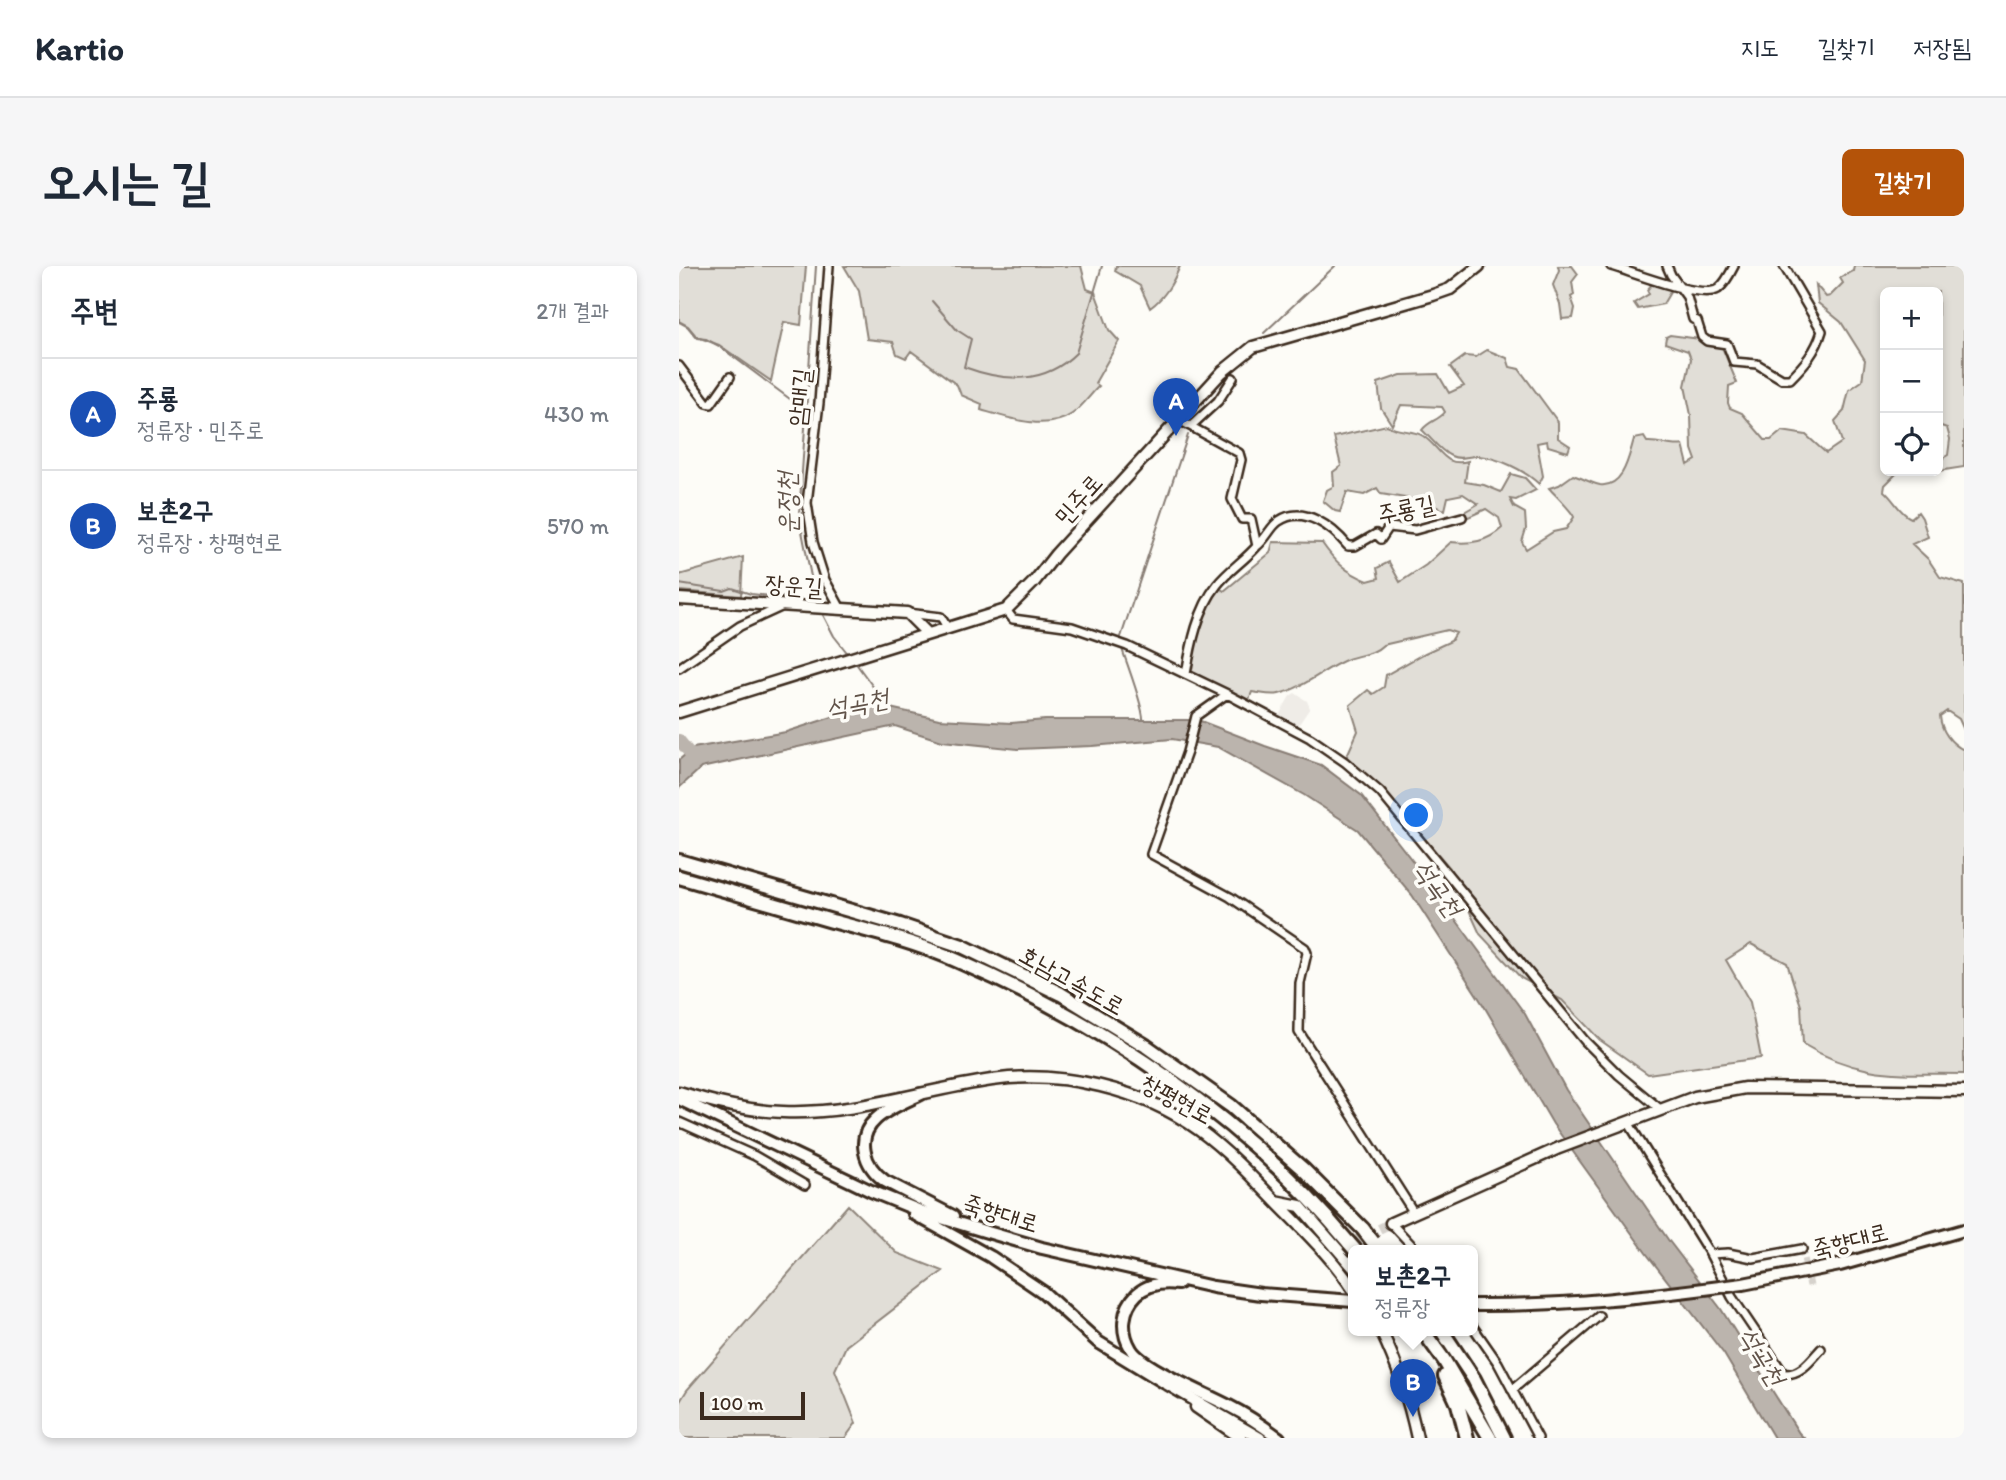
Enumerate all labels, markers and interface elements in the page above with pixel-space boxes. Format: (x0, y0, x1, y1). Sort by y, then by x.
text: Kartio (35, 29, 124, 68)
text: 지도 (1741, 33, 1779, 62)
text: 길찾기 (1817, 33, 1875, 62)
text: 저장됨 (1913, 33, 1971, 62)
button: 길찾기 (1842, 149, 1964, 216)
text: 오시는 길 (42, 151, 211, 210)
map controls (1880, 287, 1943, 476)
button: + (1880, 287, 1943, 350)
text: 주변 (70, 292, 118, 329)
text: 2개 결과 (536, 297, 609, 325)
button: − (1880, 350, 1943, 413)
street label: 암매길 (782, 367, 816, 427)
pin: A (1153, 378, 1199, 436)
text: 주룡 (137, 382, 179, 414)
text: A (86, 400, 100, 428)
text: 430 m (544, 400, 609, 428)
button: locate (1880, 413, 1943, 476)
text: 정류장 · 민주로 (137, 416, 264, 444)
water label: 운정천 (770, 468, 804, 535)
street label: 민주로 (1048, 468, 1108, 530)
street label: 주룡길 (1375, 489, 1437, 529)
text: 보촌2구 (137, 494, 213, 526)
text: B (86, 512, 100, 540)
text: 570 m (547, 512, 609, 540)
text: 정류장 · 창평현로 (137, 528, 282, 556)
street label: 장운길 (764, 569, 824, 601)
water label: 석곡천 (823, 681, 894, 725)
your location (1399, 798, 1433, 832)
water label: 석곡천 (1407, 853, 1471, 925)
street label: 호남고속도로 (1014, 939, 1130, 1021)
street label: 창평현로 (1136, 1068, 1218, 1130)
street label: 죽향대로 (960, 1188, 1042, 1238)
street label: 죽향대로 (1809, 1217, 1891, 1263)
popup (1348, 1245, 1478, 1336)
text: 보촌2구 (1375, 1259, 1451, 1291)
text: 정류장 (1375, 1293, 1430, 1321)
water label: 석곡천 (1732, 1321, 1794, 1394)
pin: B (1390, 1359, 1436, 1417)
scale bar (700, 1389, 805, 1421)
text: 100 m (711, 1392, 763, 1415)

